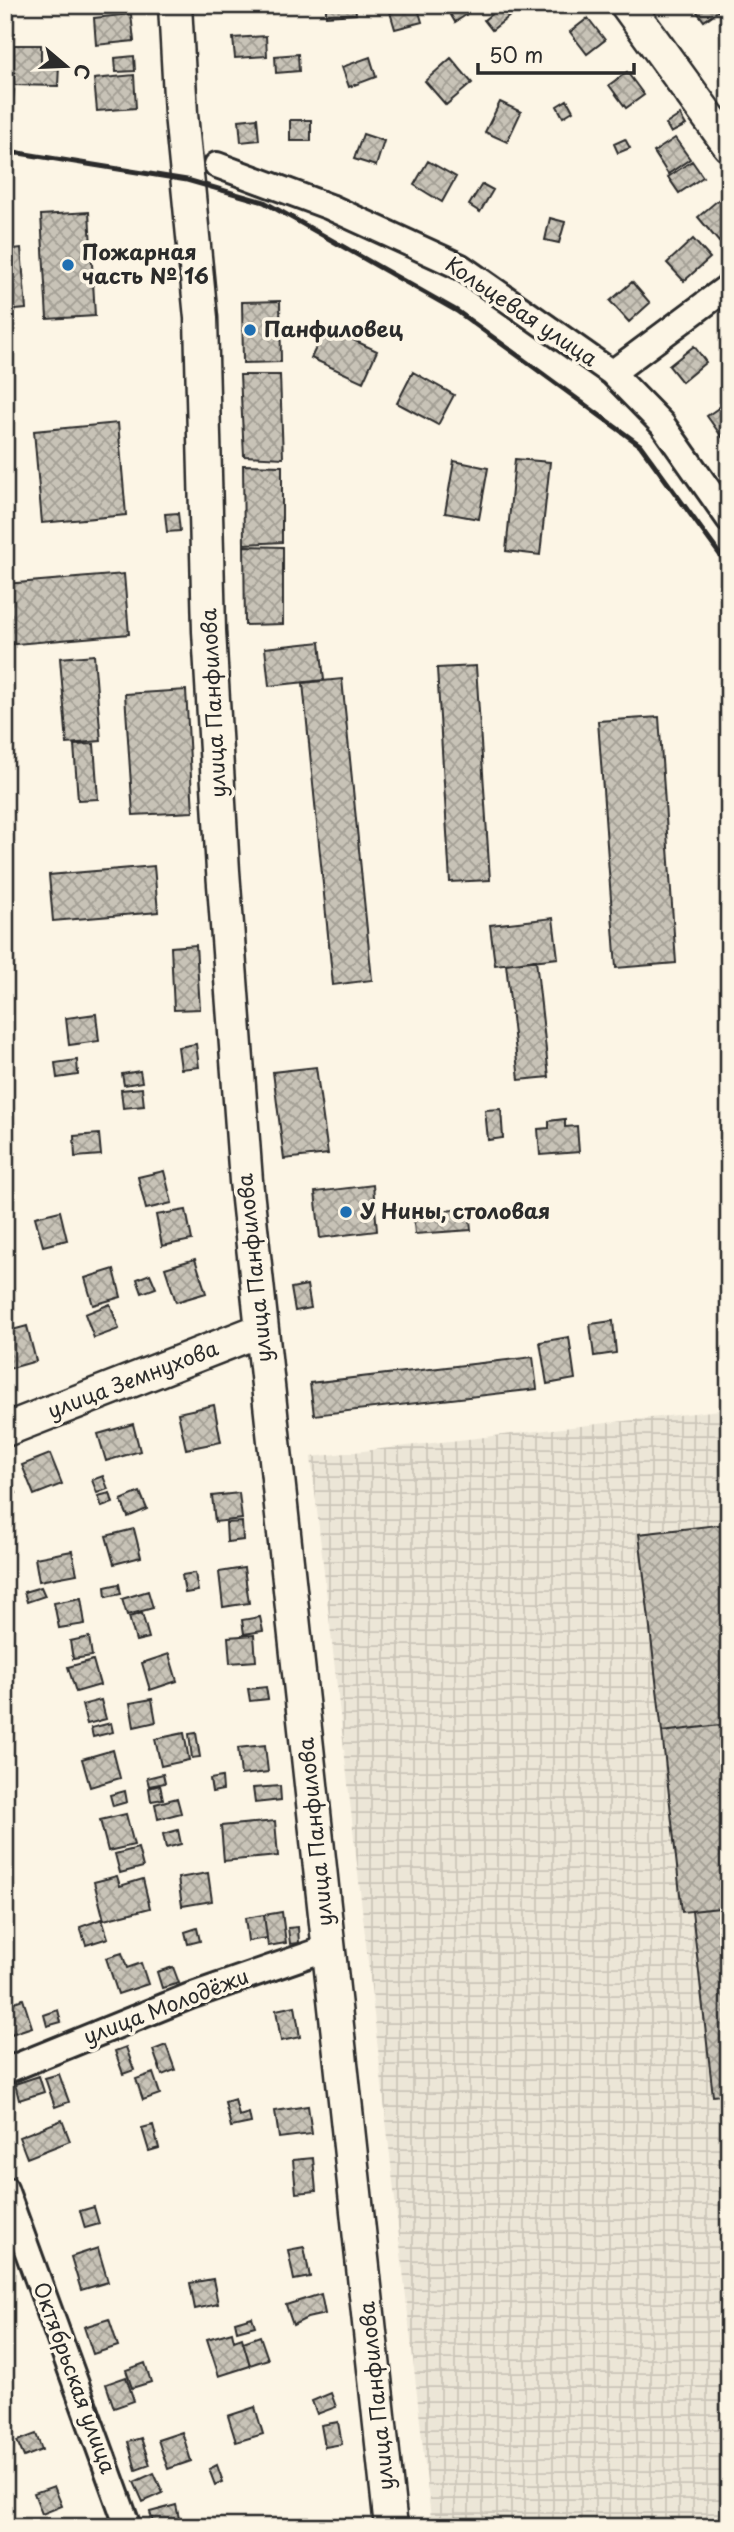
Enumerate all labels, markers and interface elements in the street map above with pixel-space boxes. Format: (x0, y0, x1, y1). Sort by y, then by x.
north arrow (32, 32, 102, 102)
scale bar (478, 32, 634, 76)
text: 50 m (489, 38, 543, 70)
text: С (67, 61, 99, 83)
place label: Пожарная часть № 16 (82, 235, 209, 291)
street label: Кольцевая улица (440, 247, 605, 374)
marker: Пожарная часть № 16 (60, 257, 76, 273)
place label: Панфиловец (264, 312, 403, 344)
marker: Панфиловец (242, 322, 258, 338)
street label: улица Панфилова (191, 608, 233, 799)
street label: улица Панфилова (227, 1172, 279, 1364)
place label: У Нины, столовая (360, 1194, 550, 1226)
marker: У Нины, столовая (338, 1204, 354, 1220)
street label: улица Земнухова (42, 1331, 222, 1425)
street label: улица Панфилова (288, 1736, 340, 1928)
street label: улица Молодёжи (78, 1959, 253, 2051)
street label: Октябрьская улица (26, 2277, 126, 2478)
street label: улица Панфилова (349, 2300, 401, 2492)

